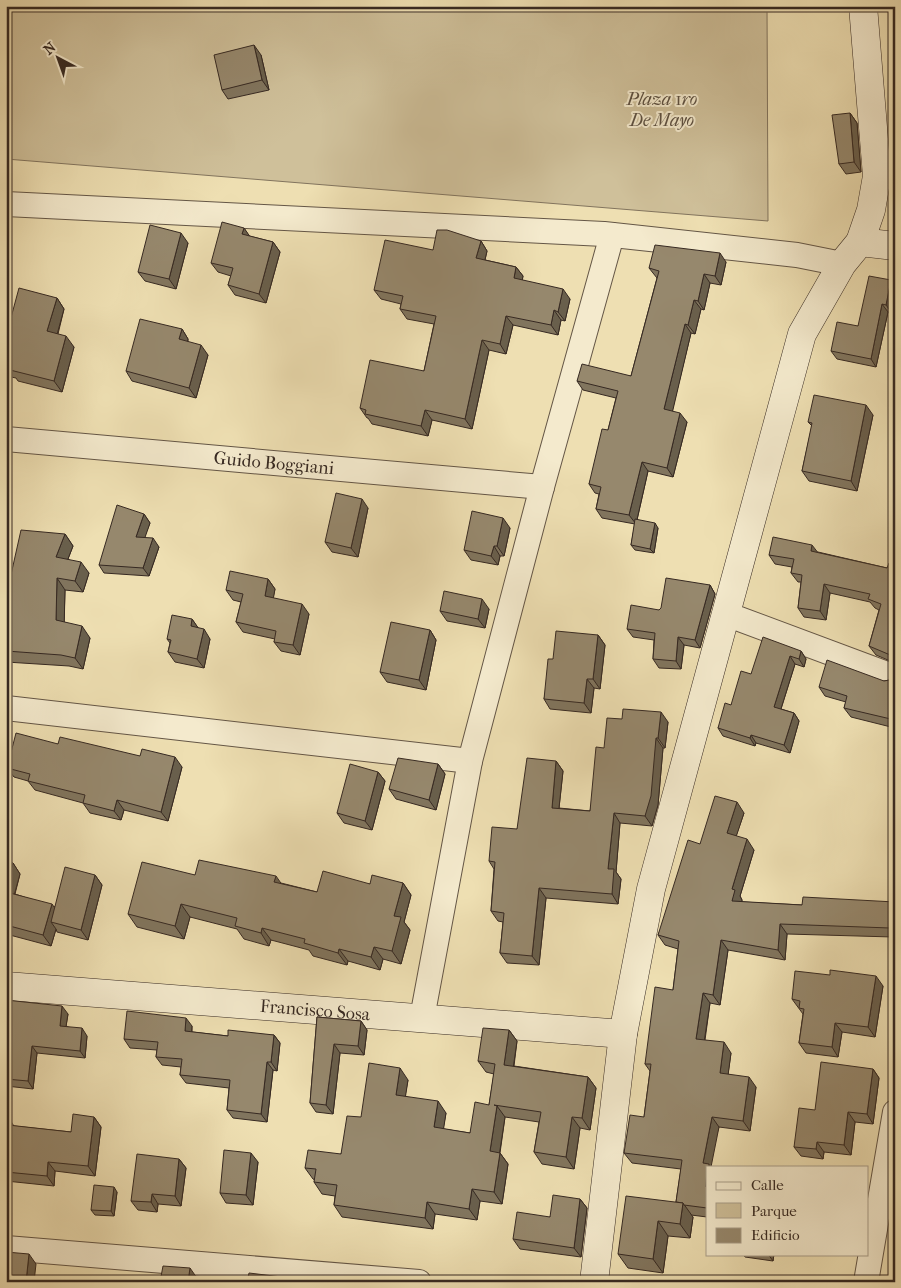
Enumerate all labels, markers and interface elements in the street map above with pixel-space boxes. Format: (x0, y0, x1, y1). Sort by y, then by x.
north arrow (32, 32, 82, 82)
text: N (40, 38, 60, 58)
park label: Plaza 1ro De Mayo (626, 89, 697, 131)
street label: Guido Boggiani (213, 448, 336, 479)
street label: Francisco Sosa (259, 996, 372, 1025)
legend (706, 1166, 868, 1256)
text: Calle (751, 1176, 784, 1194)
text: Parque (751, 1202, 797, 1220)
text: Edificio (751, 1226, 800, 1244)

